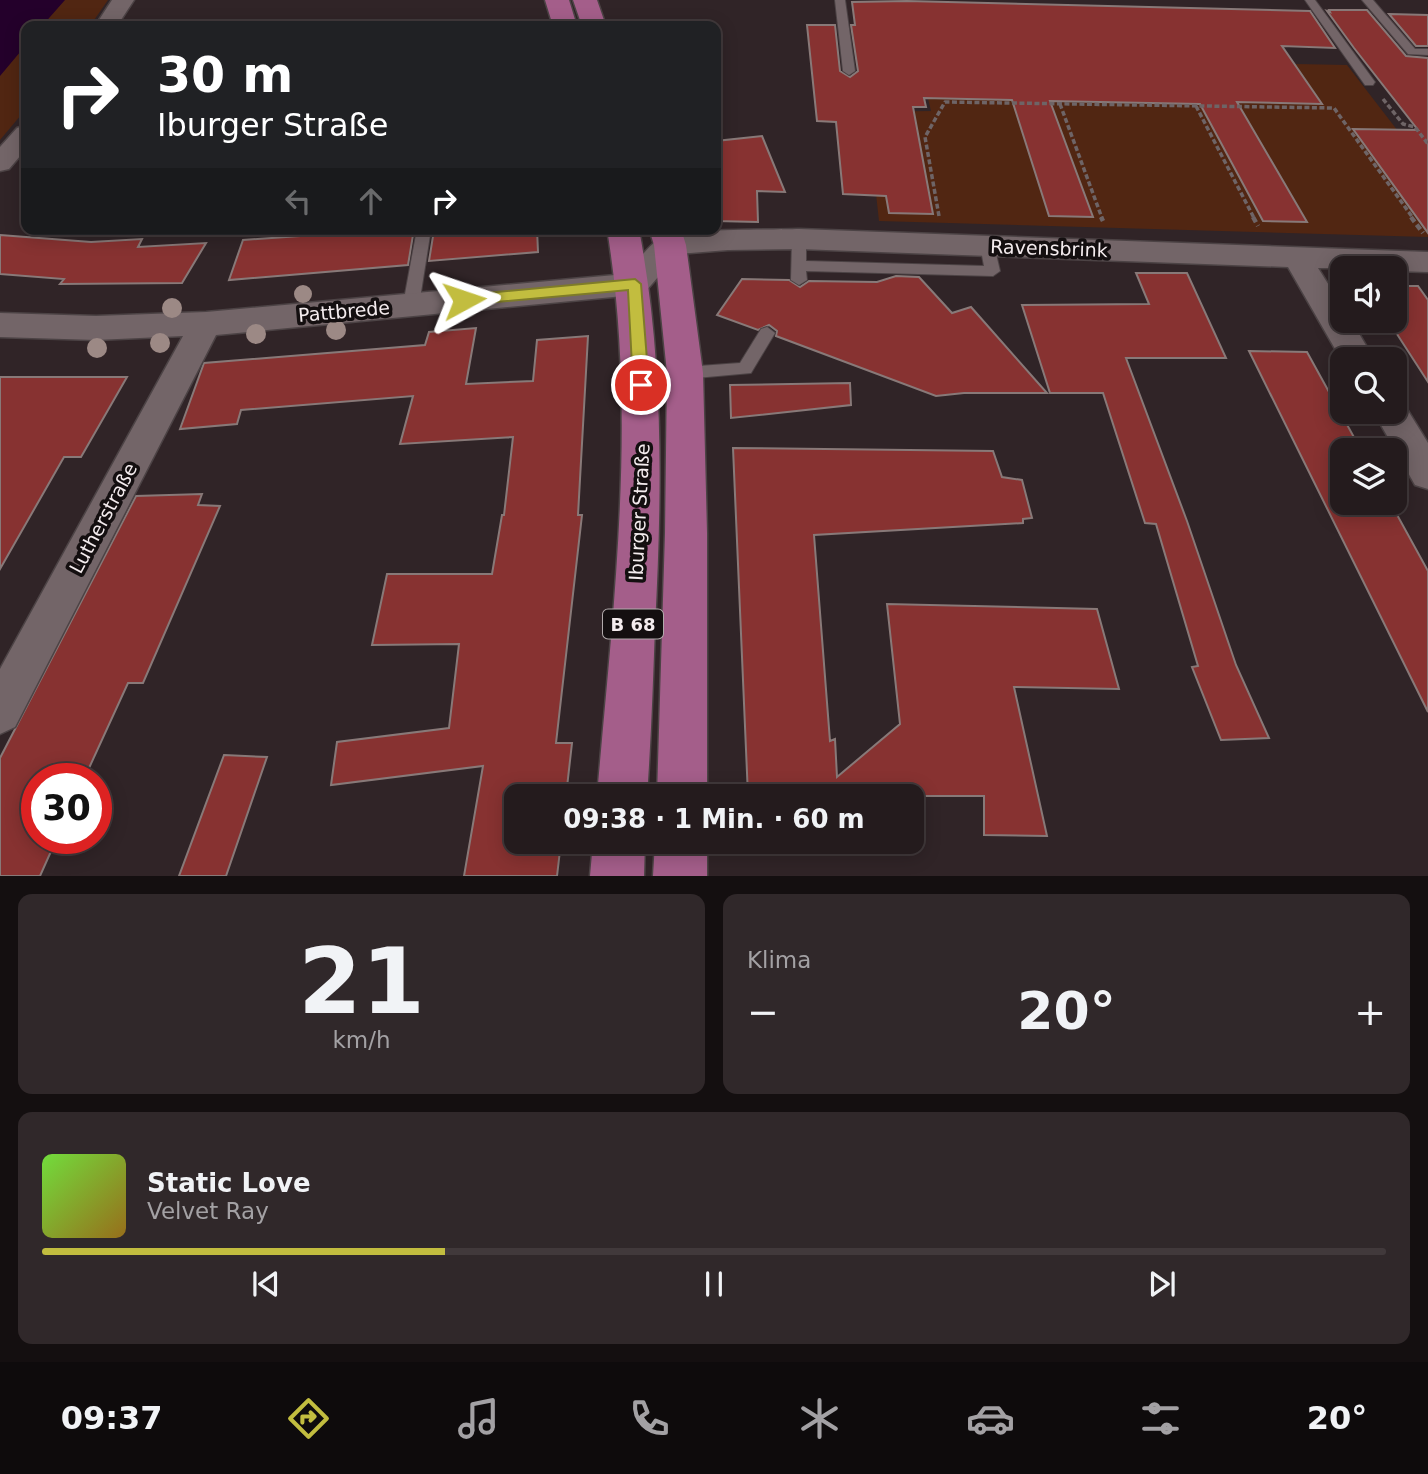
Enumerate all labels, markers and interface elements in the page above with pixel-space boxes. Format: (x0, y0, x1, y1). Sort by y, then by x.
text: 30 m (157, 47, 293, 104)
icon: right (42, 49, 133, 140)
text: Iburger Straße (157, 106, 388, 144)
icon: left (279, 182, 317, 220)
icon: ahead (352, 182, 390, 220)
icon: right (425, 182, 463, 220)
street label: Ravensbrink (990, 235, 1108, 261)
map controls (1330, 256, 1407, 515)
button: sound (1330, 256, 1407, 333)
position arrow (427, 263, 501, 337)
street label: Pattbrede (297, 296, 391, 326)
button: search (1330, 347, 1407, 424)
pin (611, 355, 671, 415)
icon: arrive (622, 366, 660, 404)
button: layers (1330, 438, 1407, 515)
street label: Iburger Straße (624, 443, 654, 581)
street label: Lutherstraße (65, 459, 141, 577)
road number: B 68 (603, 610, 663, 638)
speed limit sign: 30 (21, 763, 112, 854)
text: 09:38 · 1 Min. · 60 m (563, 804, 865, 834)
text: 21 (298, 929, 425, 1034)
text: Klima (747, 947, 811, 973)
text: 20° (1017, 981, 1116, 1041)
text: − (747, 990, 779, 1034)
text: + (1354, 990, 1386, 1034)
text: km/h (332, 1027, 391, 1053)
text: Static Love (147, 1168, 311, 1198)
text: Velvet Ray (147, 1198, 269, 1224)
icon: previous (247, 1265, 285, 1303)
icon: pause (695, 1265, 733, 1303)
icon: next (1143, 1265, 1181, 1303)
icon: directions (284, 1394, 333, 1443)
icon: music (454, 1394, 503, 1443)
icon: phone (625, 1394, 674, 1443)
icon: climate (795, 1394, 844, 1443)
icon: car (966, 1394, 1015, 1443)
icon: filters (1136, 1394, 1185, 1443)
text: 09:37 (61, 1399, 163, 1437)
text: 20° (1307, 1399, 1367, 1437)

